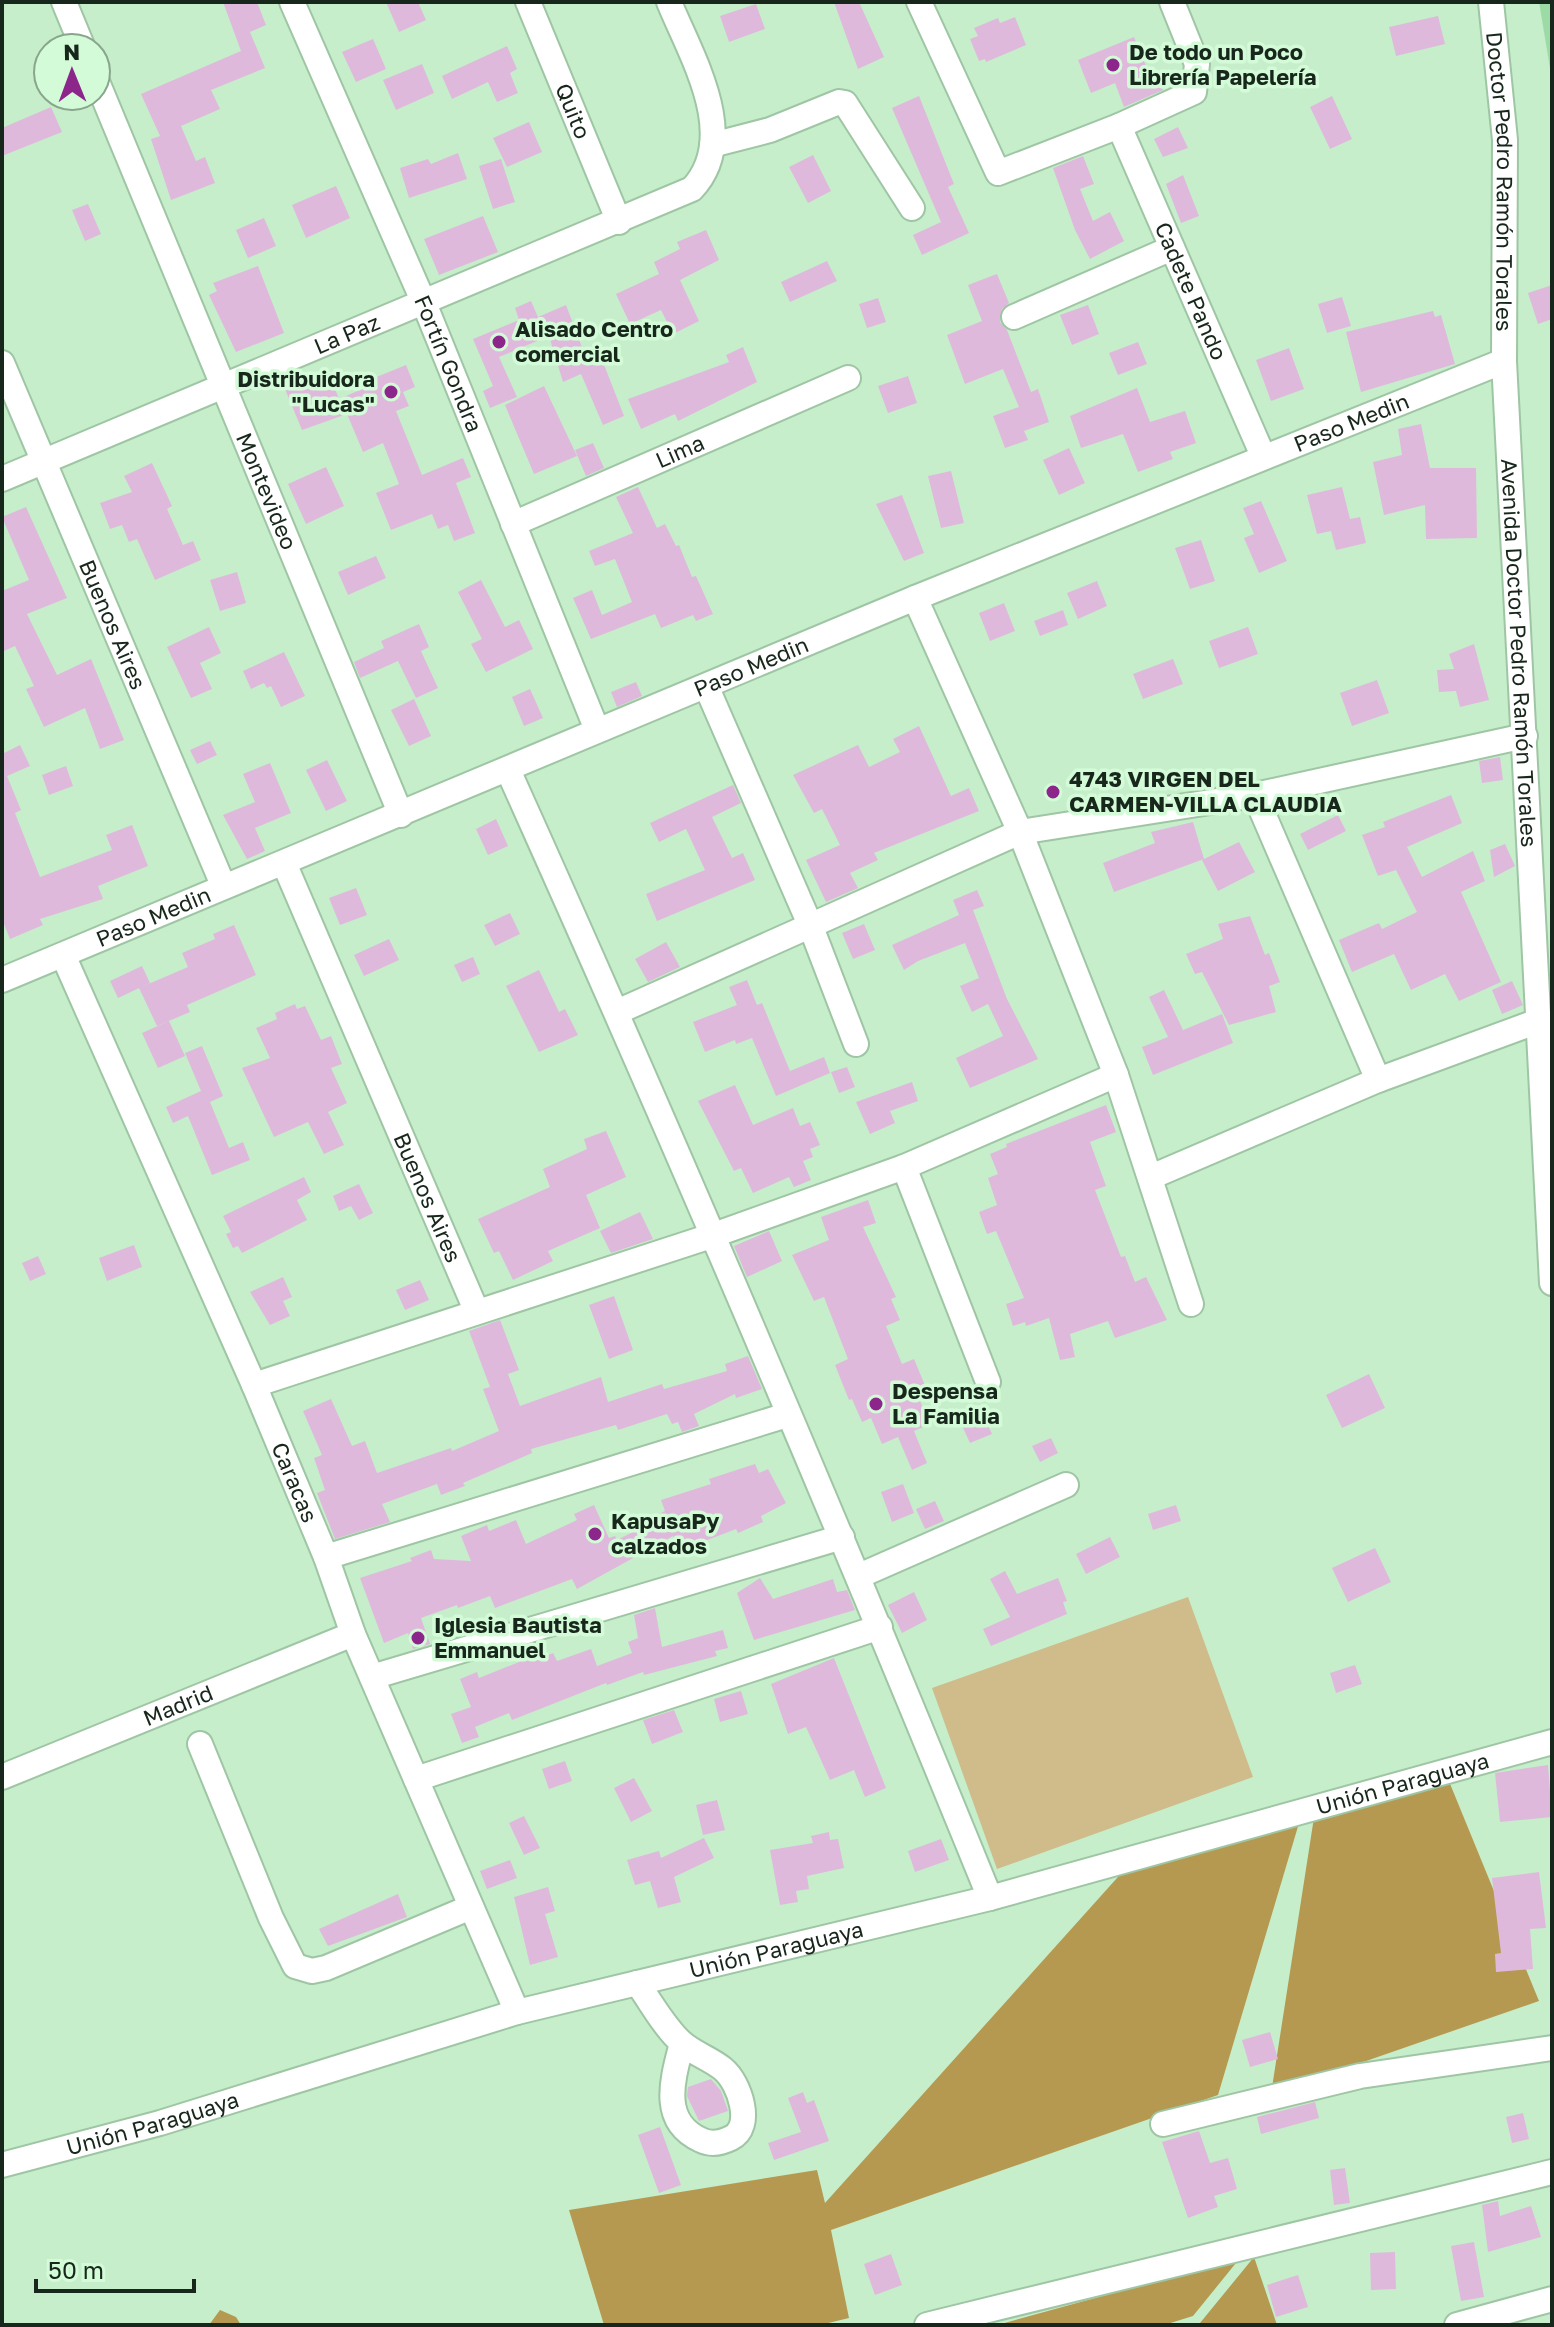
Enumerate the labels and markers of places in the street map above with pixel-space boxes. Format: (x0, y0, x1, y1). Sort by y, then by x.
place label: De todo un Poco Librería Papelería (1129, 38, 1317, 90)
marker: De todo un Poco Librería Papelería (1104, 56, 1122, 74)
place label: Alisado Centro comercial (515, 315, 673, 367)
marker: Alisado Centro comercial (490, 333, 508, 351)
place label: Distribuidora "Lucas" (237, 365, 375, 417)
marker: Distribuidora "Lucas" (382, 383, 400, 401)
place label: 4743 VIRGEN DEL CARMEN-VILLA CLAUDIA (1069, 765, 1342, 817)
marker: 4743 VIRGEN DEL CARMEN-VILLA CLAUDIA (1044, 783, 1062, 801)
place label: Despensa La Familia (892, 1377, 1000, 1429)
marker: Despensa La Familia (867, 1395, 885, 1413)
place label: KapusaPy calzados (611, 1507, 719, 1559)
marker: KapusaPy calzados (586, 1525, 604, 1543)
place label: Iglesia Bautista Emmanuel (434, 1611, 602, 1663)
marker: Iglesia Bautista Emmanuel (409, 1629, 427, 1647)

